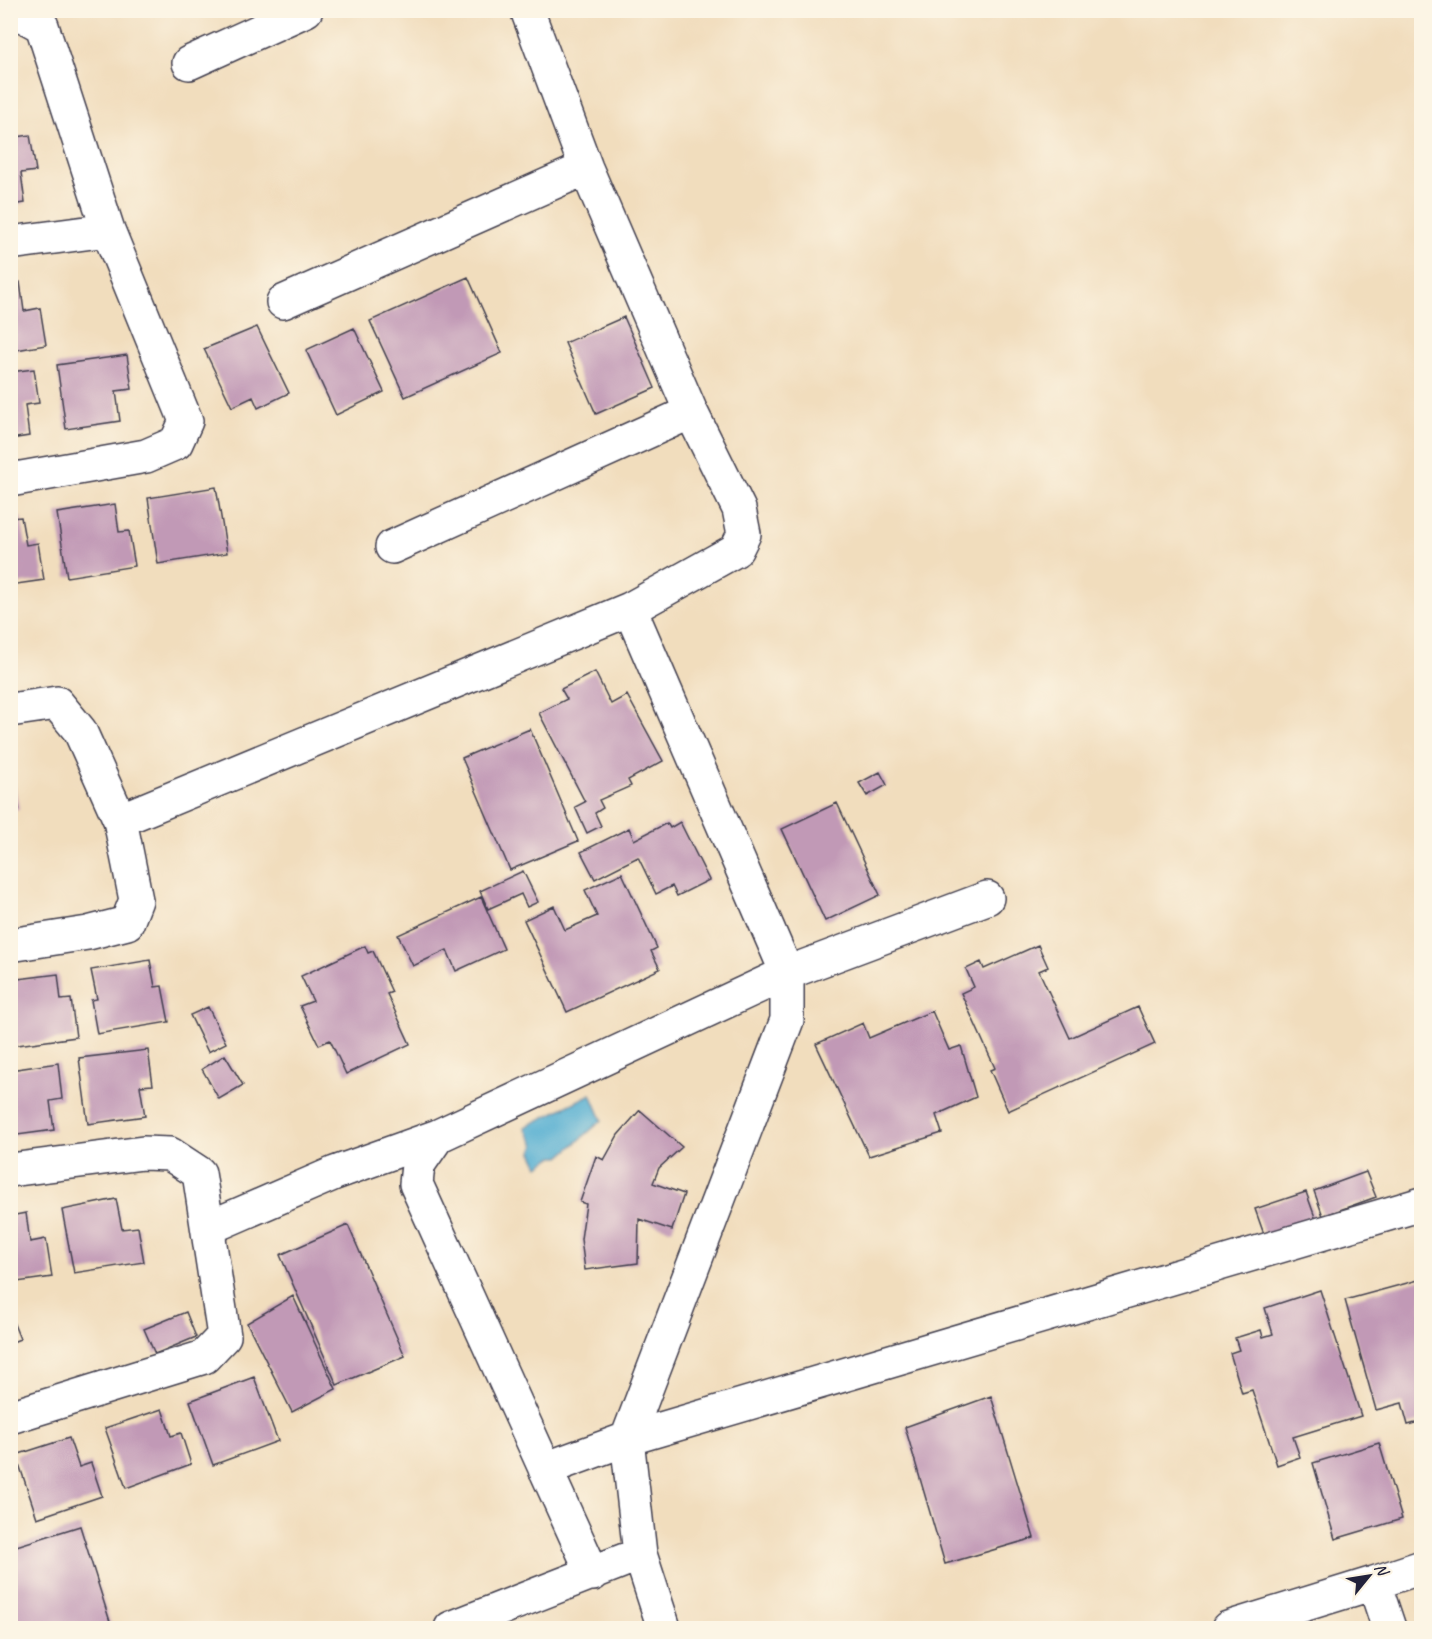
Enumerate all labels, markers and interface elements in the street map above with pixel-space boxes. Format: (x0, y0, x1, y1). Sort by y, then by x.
north arrow (1339, 1546, 1399, 1606)
text: N (1370, 1560, 1394, 1581)

